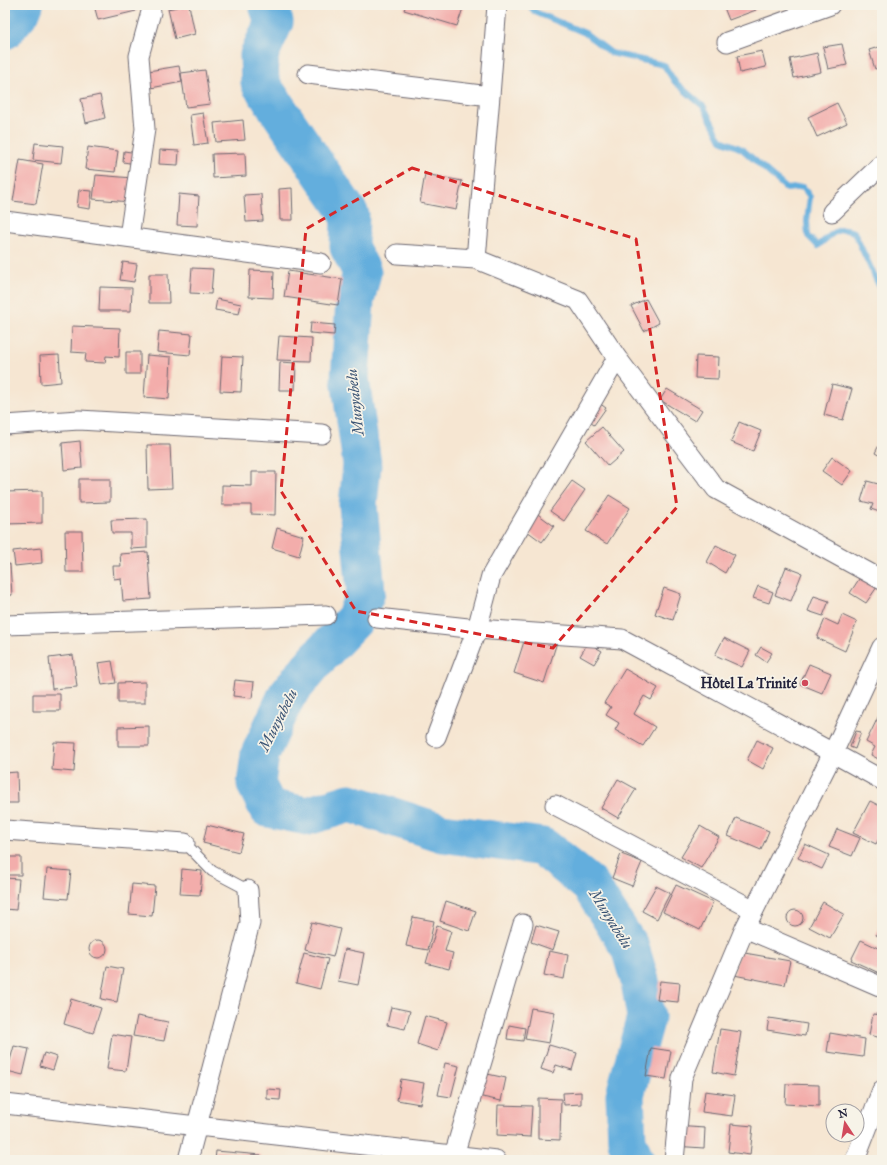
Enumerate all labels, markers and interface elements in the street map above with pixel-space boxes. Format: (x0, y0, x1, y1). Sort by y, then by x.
water label: Munyabelu (343, 368, 368, 438)
place label: Hôtel La Trinité (701, 675, 798, 692)
marker: Hôtel La Trinité (800, 678, 810, 688)
water label: Munyabelu (254, 686, 301, 756)
water label: Munyabelu (585, 884, 636, 952)
north arrow (825, 1103, 865, 1143)
text: N (837, 1106, 850, 1121)

